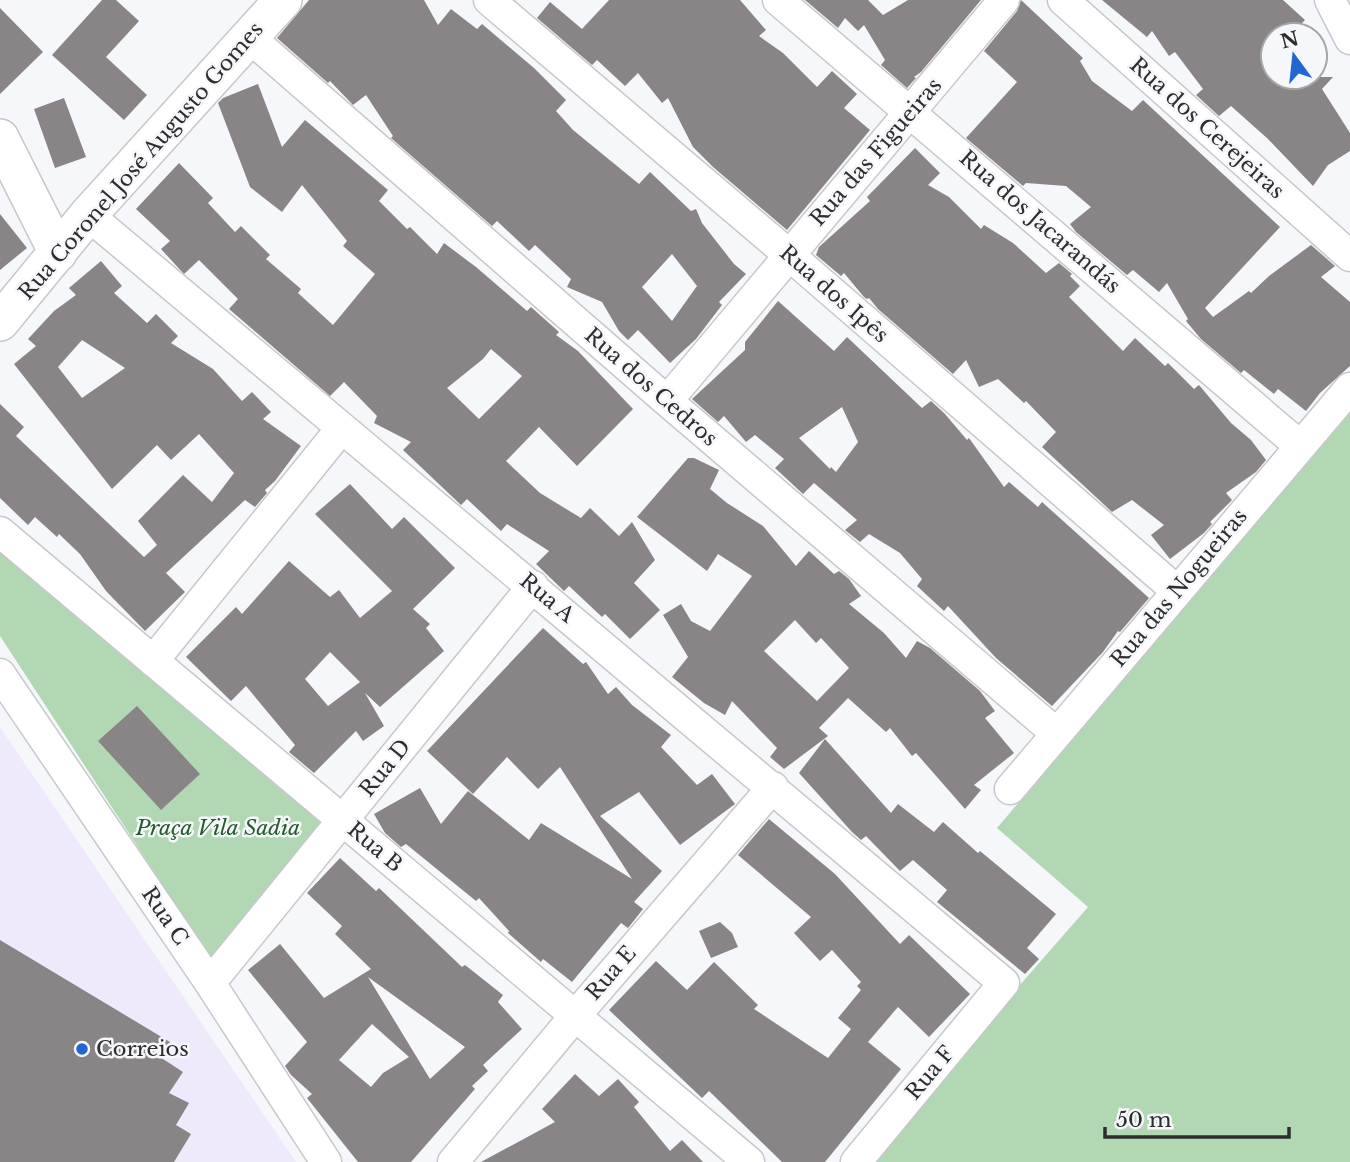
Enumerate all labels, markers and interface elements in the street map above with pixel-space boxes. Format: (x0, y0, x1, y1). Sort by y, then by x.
street label: Rua Coronel José Augusto Gomes (13, 17, 269, 305)
north arrow (1259, 21, 1329, 91)
text: N (1278, 27, 1301, 53)
street label: Rua dos Cerejeiras (1124, 52, 1290, 204)
street label: Rua das Figueiras (805, 73, 947, 231)
street label: Rua dos Jacarandás (954, 145, 1126, 299)
street label: Rua dos Ipês (774, 240, 894, 348)
street label: Rua dos Cedros (579, 322, 723, 452)
street label: Rua das Nogueiras (1105, 504, 1253, 672)
street label: Rua A (514, 568, 580, 629)
street label: Rua D (354, 734, 416, 802)
park label: Praça Vila Sadia (135, 815, 300, 841)
street label: Rua B (342, 816, 408, 878)
street label: Rua C (136, 882, 194, 950)
street label: Rua E (580, 941, 642, 1005)
place label: Correios (96, 1036, 189, 1062)
marker: Correios (74, 1041, 90, 1057)
street label: Rua F (900, 1041, 960, 1105)
scale bar (1105, 1096, 1289, 1140)
text: 50 m (1116, 1107, 1172, 1133)

